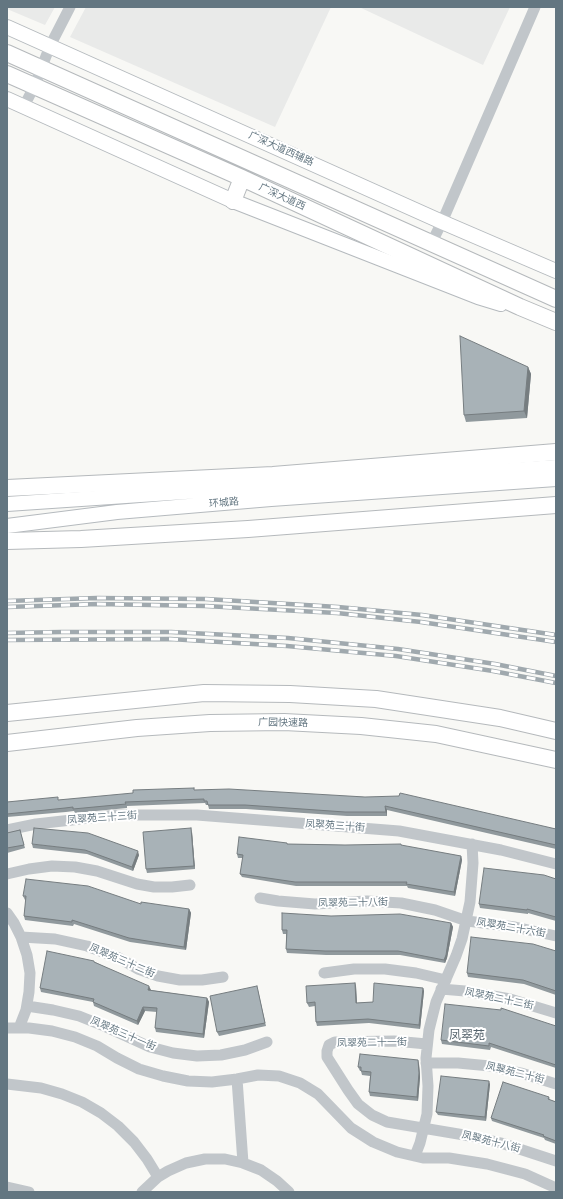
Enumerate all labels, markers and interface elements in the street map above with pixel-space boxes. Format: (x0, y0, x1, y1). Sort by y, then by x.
street label: 广深大道西辅路 (247, 129, 315, 169)
street label: 广深大道西 (257, 181, 307, 213)
street label: 环城路 (209, 496, 239, 510)
street label: 广园快速路 (258, 717, 308, 729)
street label: 凤翠苑三十三街 (67, 810, 137, 826)
street label: 凤翠苑三十街 (305, 818, 365, 834)
street label: 凤翠苑二十八街 (318, 896, 388, 910)
street label: 凤翠苑二十六街 (475, 916, 547, 940)
street label: 凤翠苑三十二街 (87, 942, 157, 980)
street label: 凤翠苑二十二街 (464, 986, 534, 1012)
street label: 凤翠苑三十一街 (88, 1015, 158, 1053)
district label: 凤翠苑 (449, 1029, 485, 1043)
street label: 凤翠苑二十一街 (337, 1036, 407, 1050)
street label: 凤翠苑二十街 (484, 1060, 546, 1086)
street label: 凤翠苑十八街 (460, 1129, 522, 1155)

